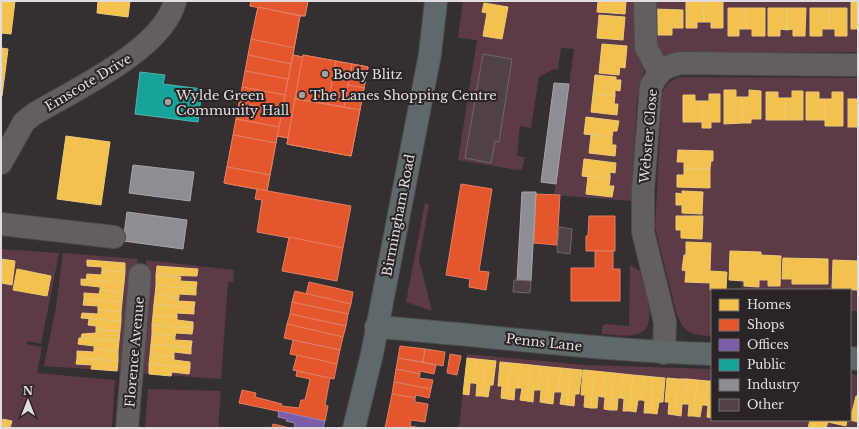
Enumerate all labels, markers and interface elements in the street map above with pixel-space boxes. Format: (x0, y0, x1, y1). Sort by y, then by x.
street label: Emscote Drive (42, 50, 135, 115)
place label: Body Blitz (333, 66, 403, 83)
marker: Body Blitz (320, 69, 330, 79)
place label: Wylde Green Community Hall (175, 87, 289, 119)
place label: The Lanes Shopping Centre (310, 87, 497, 104)
street label: Webster Close (636, 88, 661, 185)
marker: The Lanes Shopping Centre (297, 90, 307, 100)
marker: Wylde Green Community Hall (163, 97, 173, 107)
street label: Birmingham Road (378, 152, 419, 278)
legend (711, 289, 851, 421)
street label: Florence Avenue (121, 296, 148, 408)
text: Homes (747, 297, 791, 312)
text: Shops (747, 317, 784, 332)
street label: Penns Lane (505, 330, 583, 355)
text: Offices (747, 337, 789, 352)
text: Public (747, 357, 786, 372)
text: Industry (747, 377, 800, 392)
north arrow (8, 381, 48, 421)
text: N (23, 384, 34, 398)
text: Other (747, 397, 784, 412)

